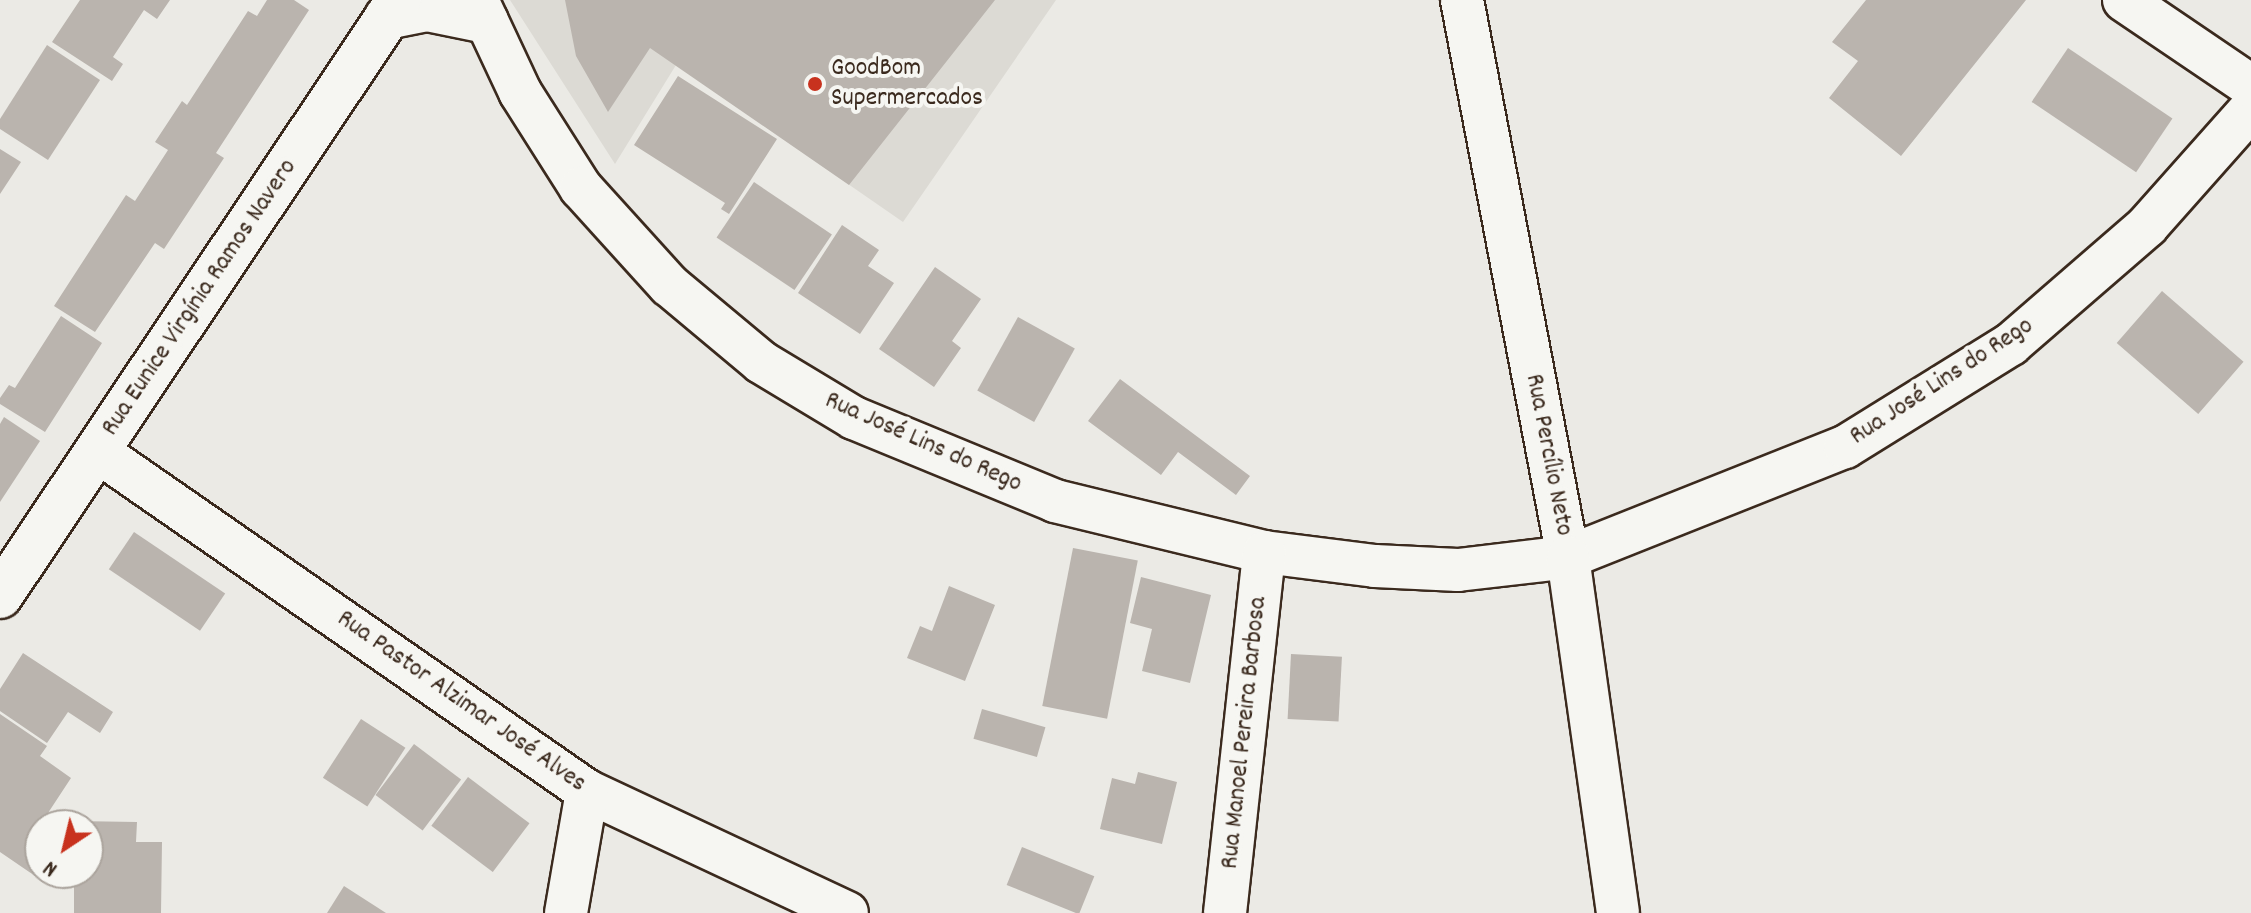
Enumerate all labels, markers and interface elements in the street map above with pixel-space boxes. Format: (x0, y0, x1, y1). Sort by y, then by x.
place label: GoodBom Supermercados (831, 53, 983, 114)
marker: GoodBom Supermercados (806, 75, 824, 93)
street label: Rua Eunice Virgínia Ramos Navero (96, 154, 304, 442)
street label: Rua José Lins do Rego (1845, 311, 2039, 453)
street label: Rua Percílio Neto (1517, 372, 1579, 538)
street label: Rua José Lins do Rego (820, 386, 1026, 500)
street label: Rua Manoel Pereira Barbosa (1215, 595, 1275, 871)
street label: Rua Pastor Alzimar José Alves (330, 604, 592, 800)
north arrow (24, 809, 104, 889)
text: N (38, 852, 64, 883)

